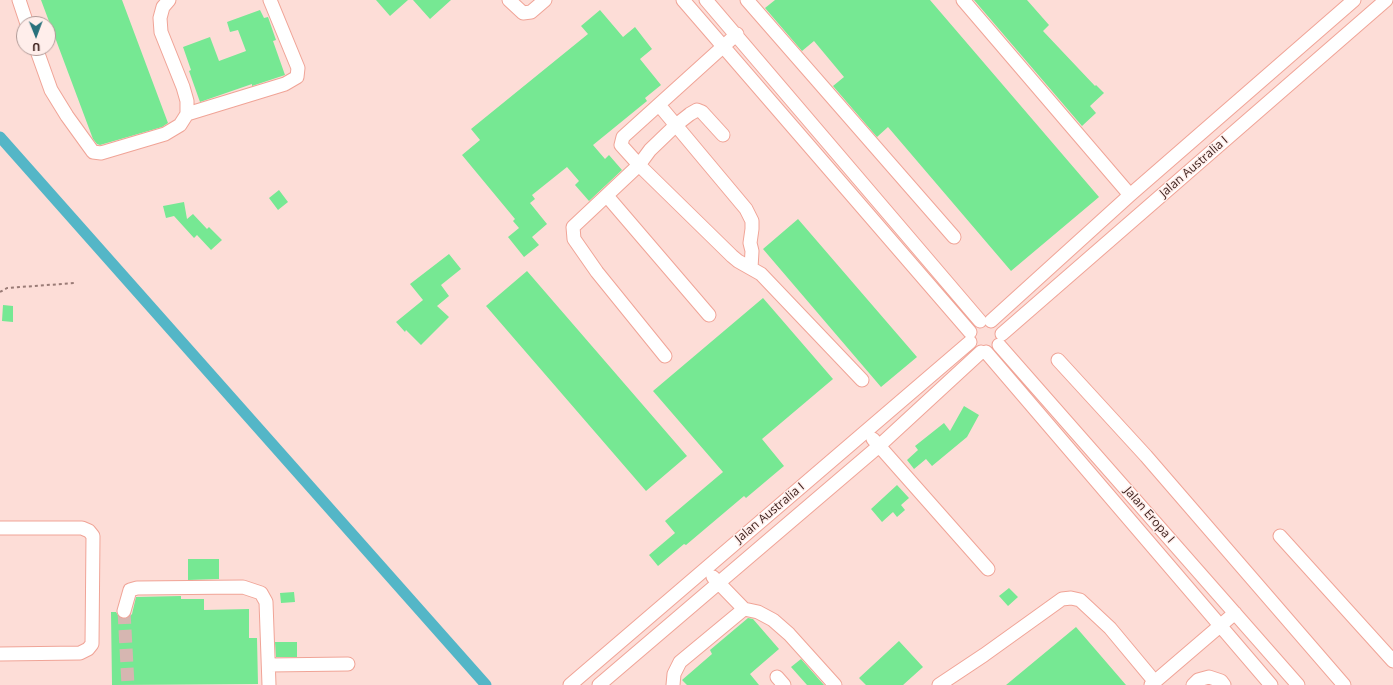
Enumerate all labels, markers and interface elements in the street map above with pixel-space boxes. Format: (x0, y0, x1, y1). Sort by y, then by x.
north arrow (16, 16, 56, 56)
text: U (32, 40, 41, 55)
street label: Jalan Australia I (1157, 133, 1231, 201)
street label: Jalan Australia I (733, 480, 807, 546)
street label: Jalan Eropa I (1121, 484, 1177, 546)

